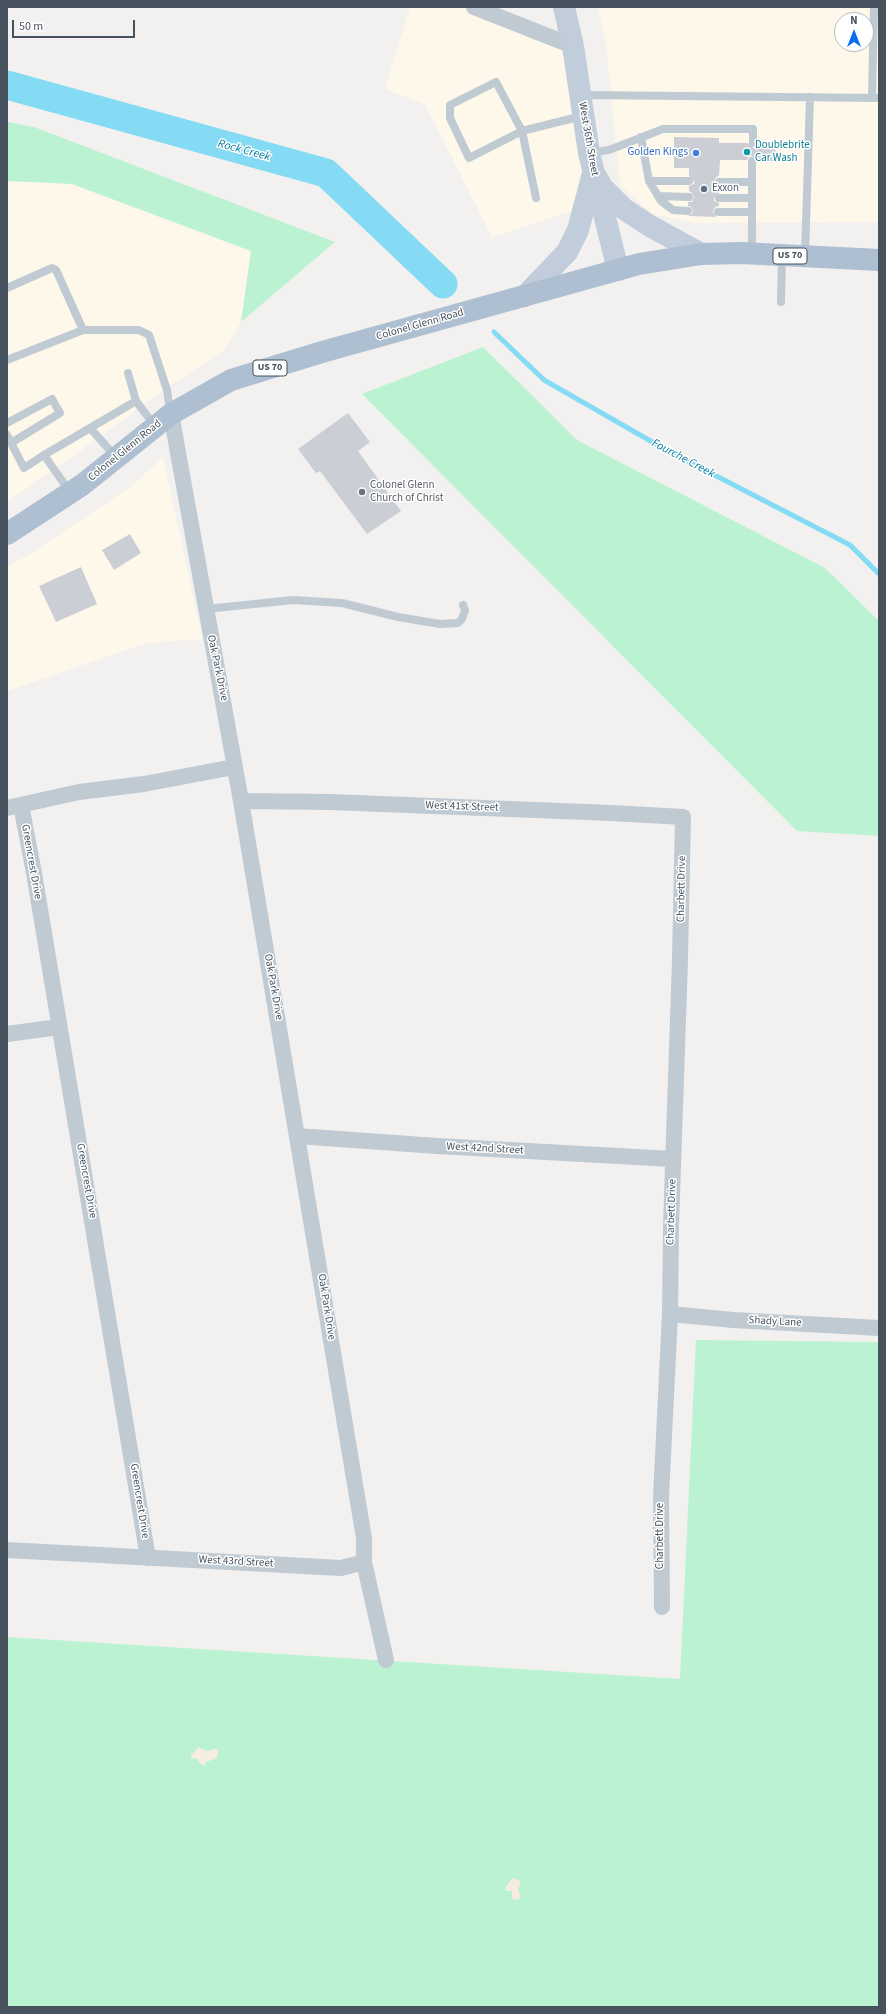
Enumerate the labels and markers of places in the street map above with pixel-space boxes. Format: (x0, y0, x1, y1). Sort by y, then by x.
place label: Doublebrite Car Wash (755, 139, 810, 165)
place label: Golden Kings (627, 146, 688, 160)
marker: Doublebrite Car Wash (742, 147, 752, 157)
marker: Golden Kings (691, 148, 701, 158)
place label: Exxon (712, 182, 739, 196)
marker: Exxon (699, 184, 709, 194)
place label: Colonel Glenn Church of Christ (370, 479, 443, 505)
marker: Colonel Glenn Church of Christ (357, 487, 367, 497)

